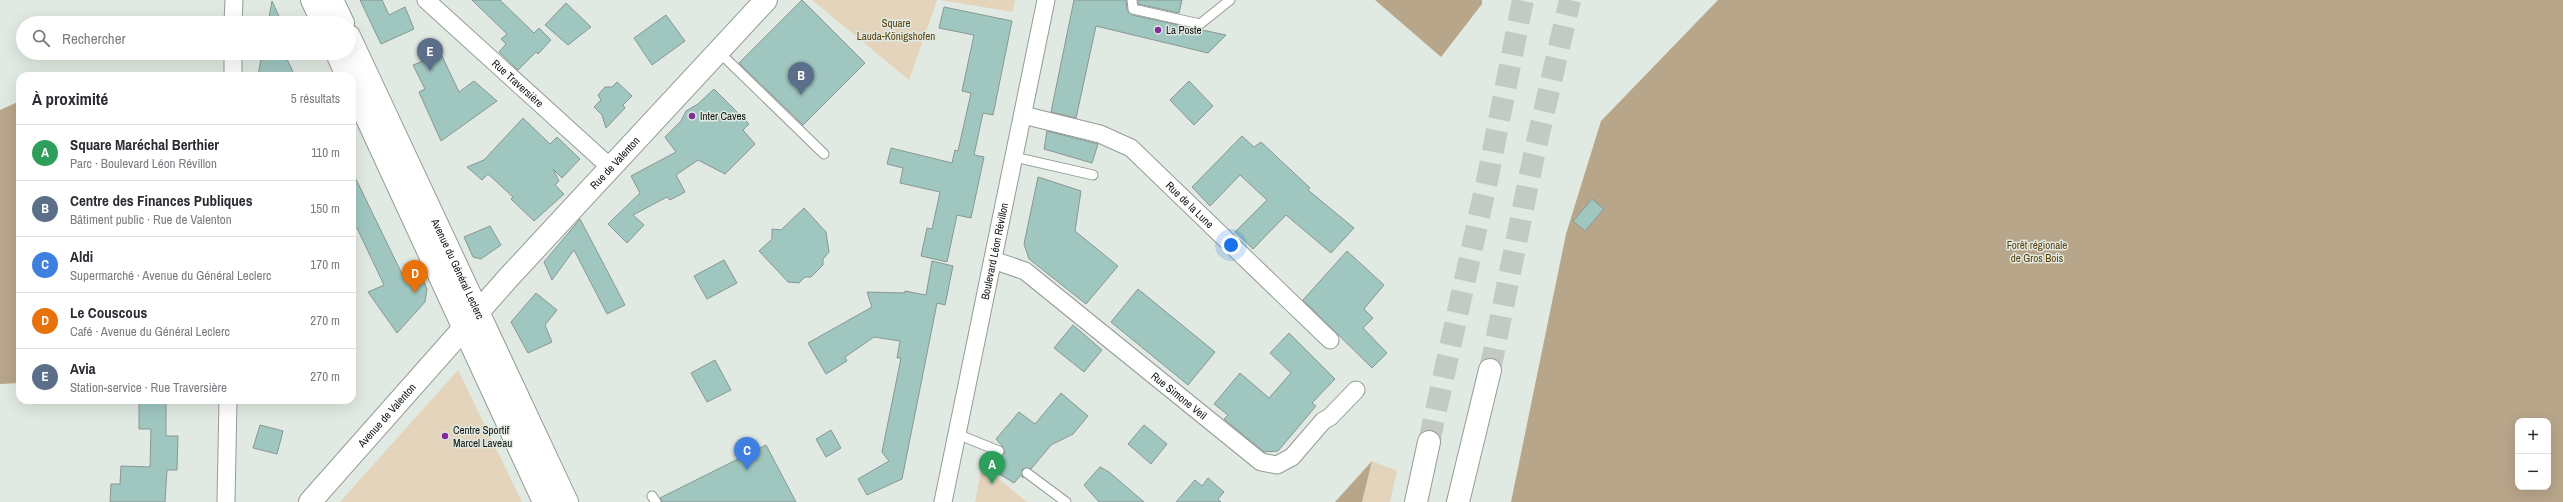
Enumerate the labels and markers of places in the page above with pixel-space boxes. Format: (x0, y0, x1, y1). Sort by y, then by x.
place label: La Poste (1166, 23, 1202, 37)
marker: La Poste (1153, 25, 1163, 35)
pin: E (417, 38, 443, 71)
pin: B (788, 62, 814, 95)
place label: Inter Caves (700, 109, 747, 123)
marker: Inter Caves (687, 111, 697, 121)
pin: D (402, 260, 428, 293)
place label: Centre Sportif Marcel Laveau (453, 423, 512, 450)
marker: Centre Sportif Marcel Laveau (440, 431, 450, 441)
pin: C (734, 437, 760, 470)
pin: A (979, 451, 1005, 484)

